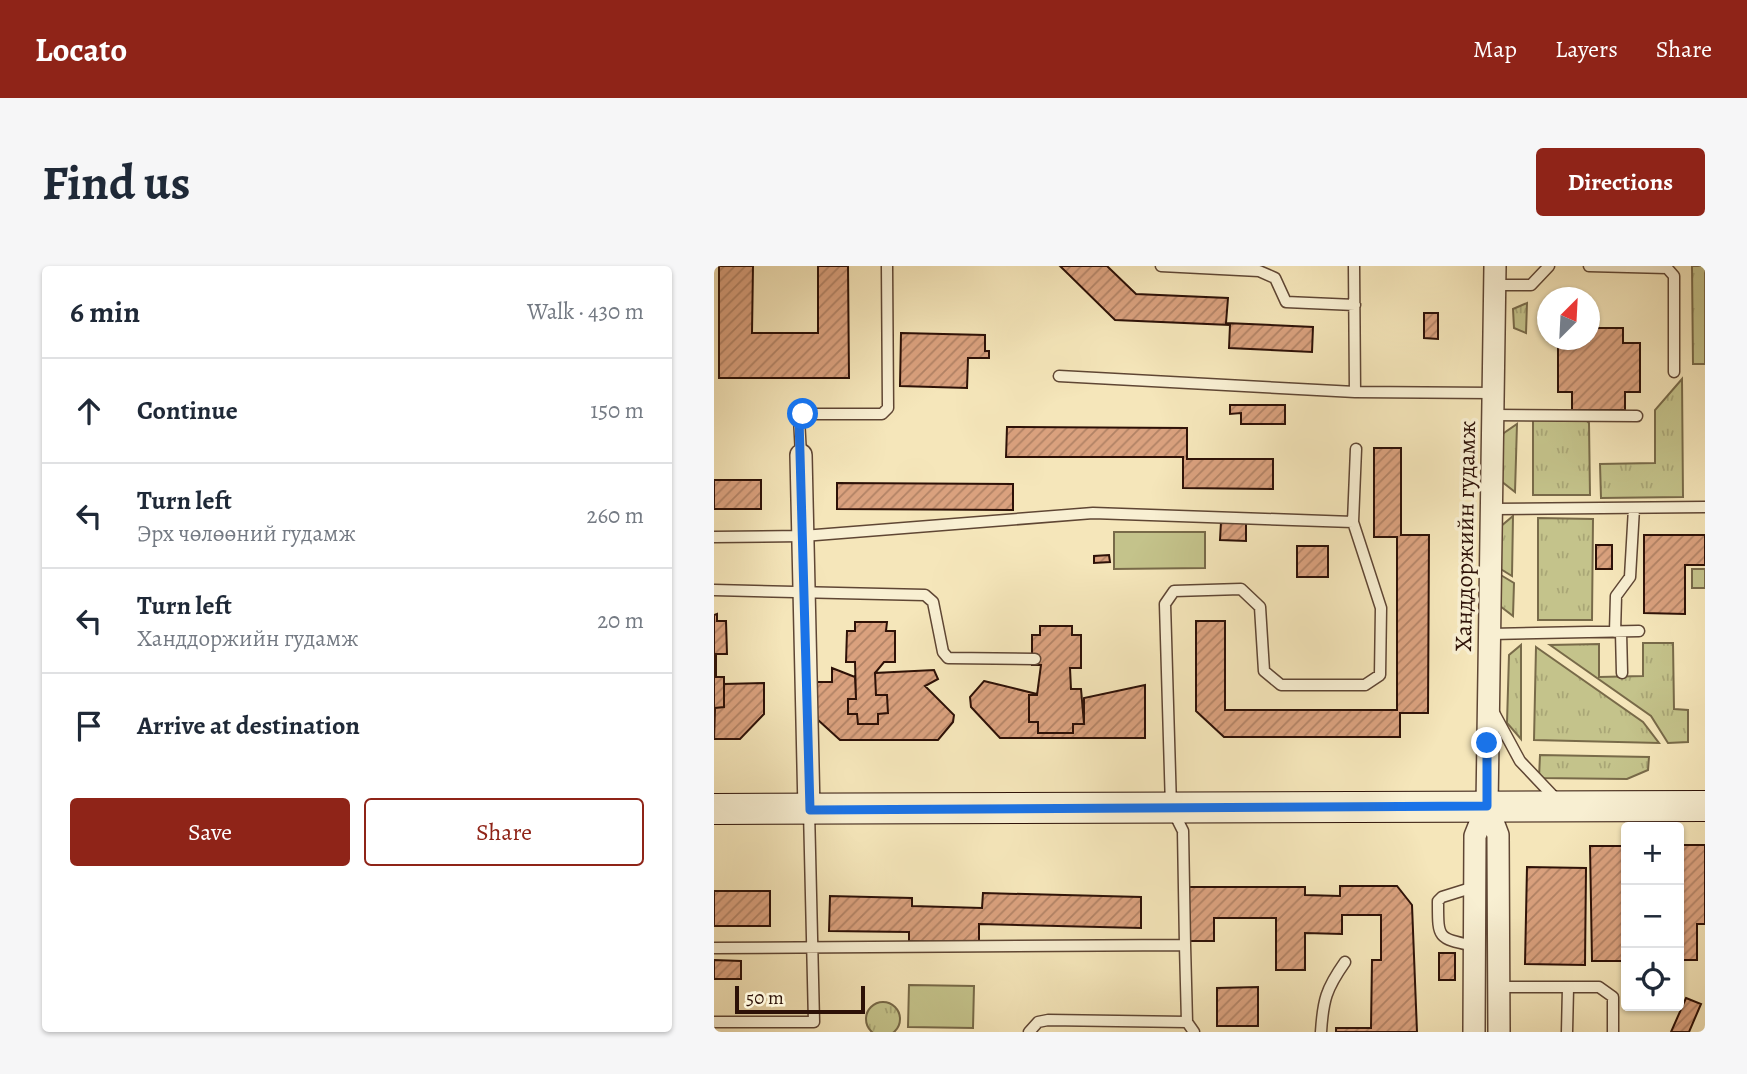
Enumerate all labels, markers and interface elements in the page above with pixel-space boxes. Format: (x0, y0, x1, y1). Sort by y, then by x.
text: Locato (35, 27, 127, 72)
text: Map (1473, 33, 1517, 65)
text: Layers (1555, 33, 1618, 65)
text: Share (1656, 33, 1712, 65)
button: Directions (1536, 148, 1705, 216)
text: Find us (42, 149, 190, 216)
north arrow (1537, 287, 1600, 350)
text: 6 min (70, 292, 140, 332)
text: Walk · 430 m (527, 296, 644, 327)
icon: ahead (70, 392, 108, 430)
text: Continue (137, 393, 238, 428)
text: 150 m (590, 395, 644, 426)
route start (787, 398, 818, 429)
street label: Ханддоржийн гудамж (1447, 420, 1483, 652)
text: Turn left (137, 483, 232, 518)
icon: left (70, 497, 108, 535)
text: 260 m (586, 500, 644, 531)
text: Эрх чөлөөний гудамж (137, 518, 356, 549)
text: Turn left (137, 588, 232, 623)
icon: left (70, 602, 108, 640)
text: 20 m (597, 605, 644, 636)
text: Ханддоржийн гудамж (137, 623, 359, 654)
icon: arrive (70, 707, 108, 745)
text: Arrive at destination (137, 708, 360, 743)
route end (1471, 727, 1502, 758)
button: Save (70, 798, 350, 866)
button: Share (364, 798, 644, 866)
map controls (1621, 822, 1684, 1011)
button: + (1621, 822, 1684, 885)
button: − (1621, 885, 1684, 948)
button: locate (1621, 948, 1684, 1011)
scale bar (735, 983, 864, 1015)
text: 50 m (746, 985, 784, 1011)

